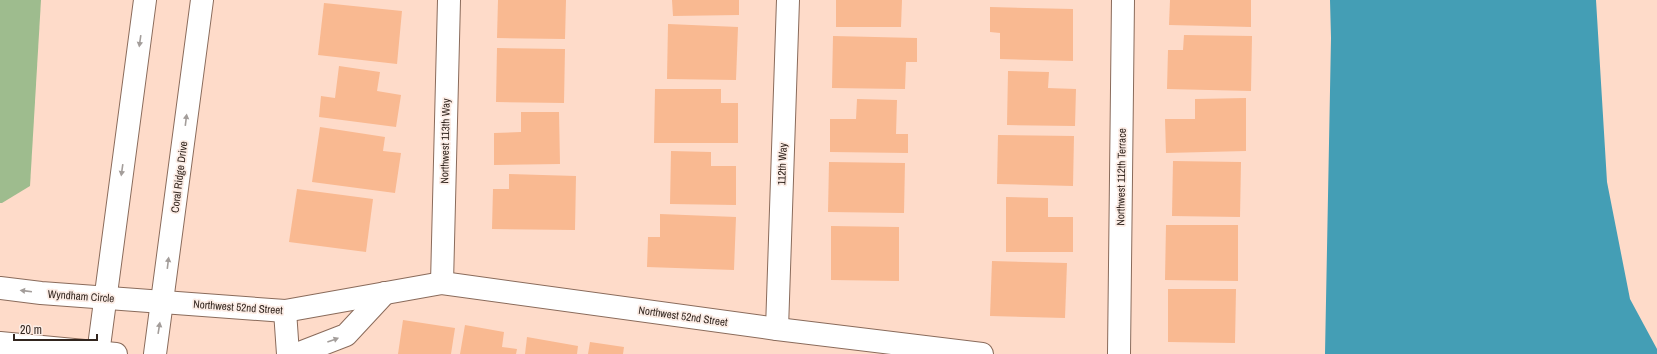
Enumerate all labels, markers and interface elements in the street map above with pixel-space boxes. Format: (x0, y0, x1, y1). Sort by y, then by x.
one-way arrow (137, 35, 143, 47)
street label: Northwest 113th Way (437, 98, 453, 184)
one-way arrow (183, 114, 189, 127)
street label: Northwest 112th Terrace (1113, 128, 1129, 226)
street label: Coral Ridge Drive (168, 140, 190, 214)
street label: 112th Way (774, 142, 790, 185)
one-way arrow (119, 164, 125, 176)
one-way arrow (165, 257, 171, 269)
street label: Wyndham Circle (47, 287, 115, 305)
one-way arrow (20, 288, 32, 294)
street label: Northwest 52nd Street (193, 297, 284, 317)
street label: Northwest 52nd Street (638, 303, 729, 329)
scale bar (14, 316, 97, 342)
text: 20 m (20, 322, 42, 338)
one-way arrow (156, 322, 162, 334)
one-way arrow (328, 337, 340, 343)

